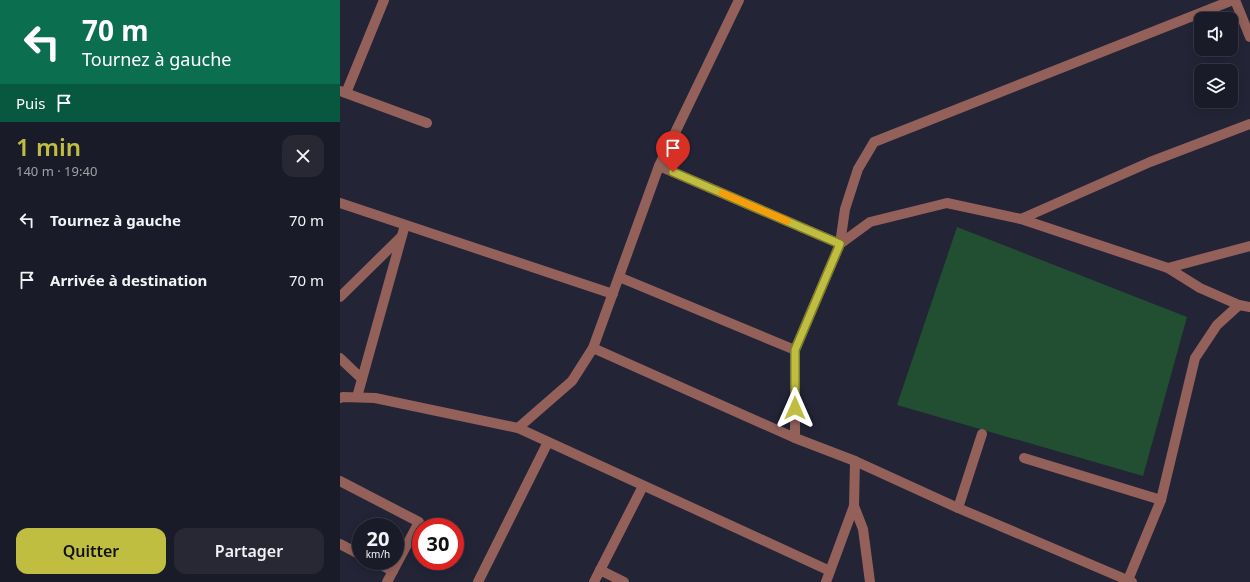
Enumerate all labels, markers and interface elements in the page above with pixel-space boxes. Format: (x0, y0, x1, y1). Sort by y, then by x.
text: 70 m (82, 11, 149, 49)
map controls (1194, 12, 1238, 108)
button: sound (1194, 12, 1238, 56)
icon: left (16, 16, 68, 68)
text: Tournez à gauche (82, 47, 231, 71)
button: layers (1194, 64, 1238, 108)
icon: arrive (53, 92, 75, 114)
text: Puis (16, 93, 45, 113)
text: 1 min (16, 130, 81, 163)
pin (656, 131, 690, 172)
button: close (282, 135, 324, 177)
icon: arrive (662, 137, 684, 159)
text: 140 m · 19:40 (16, 162, 97, 180)
icon: left (16, 209, 38, 231)
text: Tournez à gauche (50, 210, 181, 230)
text: 70 m (289, 210, 324, 230)
icon: arrive (16, 269, 38, 291)
text: Arrivée à destination (50, 270, 207, 290)
text: 70 m (289, 270, 324, 290)
position arrow (774, 387, 816, 429)
speed limit sign: 30 (412, 518, 464, 570)
text: 20 (367, 525, 389, 552)
button: Quitter (16, 528, 166, 574)
button: Partager (174, 528, 324, 574)
text: km/h (366, 547, 390, 561)

